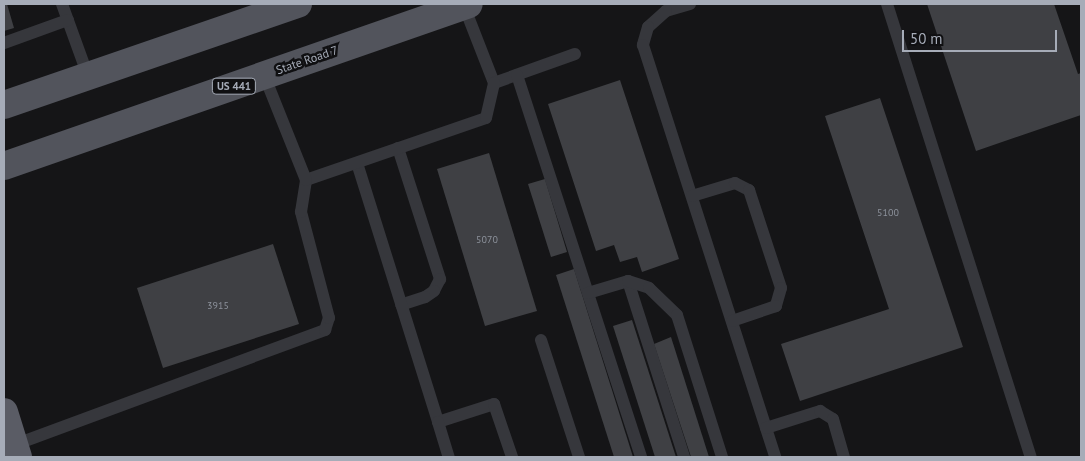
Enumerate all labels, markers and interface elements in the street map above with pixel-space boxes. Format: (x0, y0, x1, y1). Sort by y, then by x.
scale bar (905, 20, 1060, 52)
text: 50 m (910, 29, 943, 48)
street label: State Road 7 (274, 43, 340, 77)
road number: US 441 (212, 78, 256, 94)
house number: 5100 (877, 207, 899, 219)
house number: 5070 (476, 234, 498, 246)
house number: 3915 (207, 300, 229, 312)

